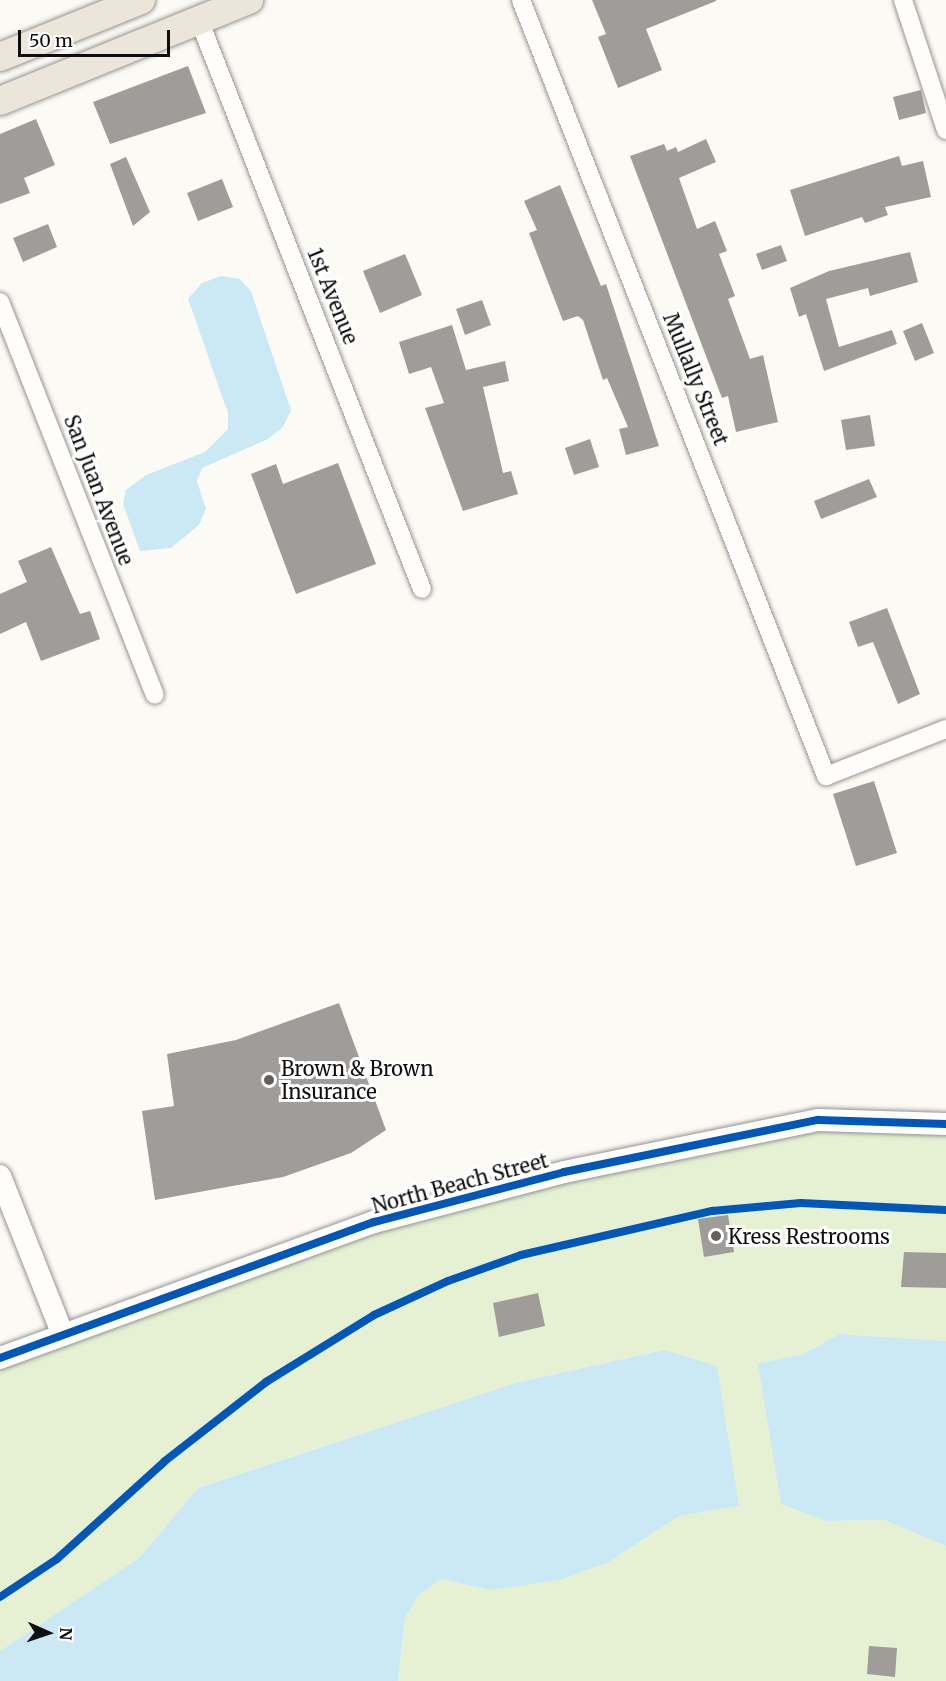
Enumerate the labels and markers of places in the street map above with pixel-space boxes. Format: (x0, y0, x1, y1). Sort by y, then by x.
place label: Brown & Brown Insurance (281, 1056, 433, 1103)
marker: Brown & Brown Insurance (262, 1073, 276, 1087)
place label: Kress Restrooms (728, 1224, 890, 1248)
marker: Kress Restrooms (709, 1229, 723, 1243)

